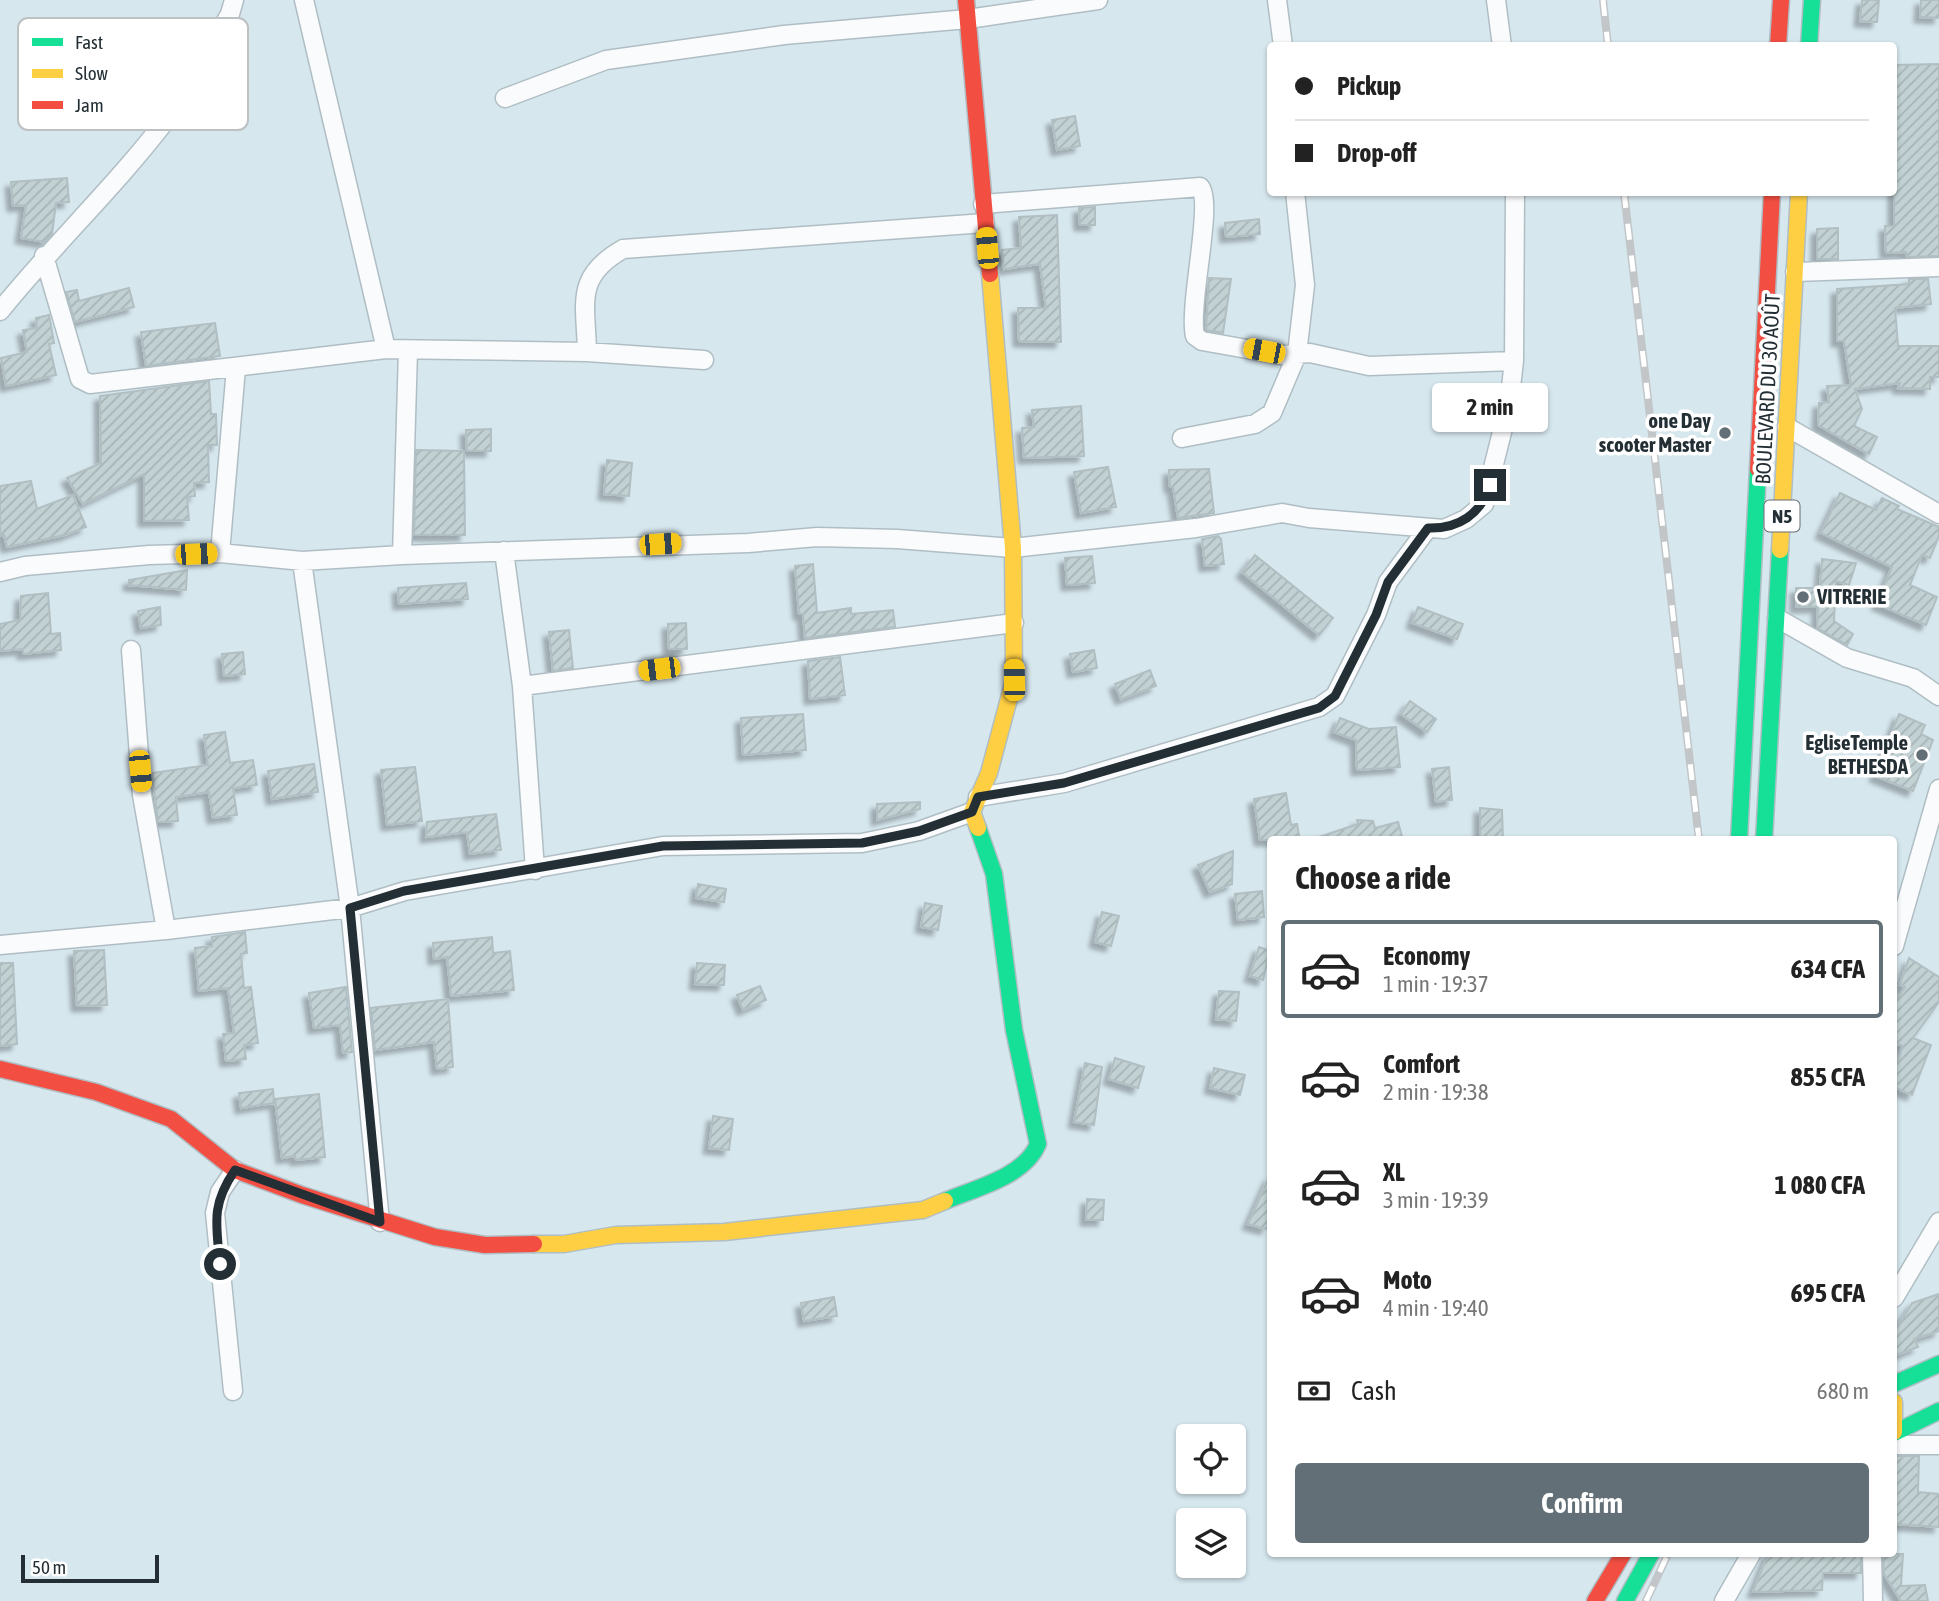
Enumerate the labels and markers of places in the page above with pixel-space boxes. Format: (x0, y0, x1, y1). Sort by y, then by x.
place label: one Day scooter Master (1599, 408, 1712, 456)
marker: one Day scooter Master (1717, 425, 1733, 441)
place label: VITRERIE (1816, 584, 1886, 608)
marker: VITRERIE (1795, 589, 1811, 605)
place label: EgliseTemple BETHESDA (1805, 730, 1909, 778)
marker: EgliseTemple BETHESDA (1914, 747, 1930, 763)

